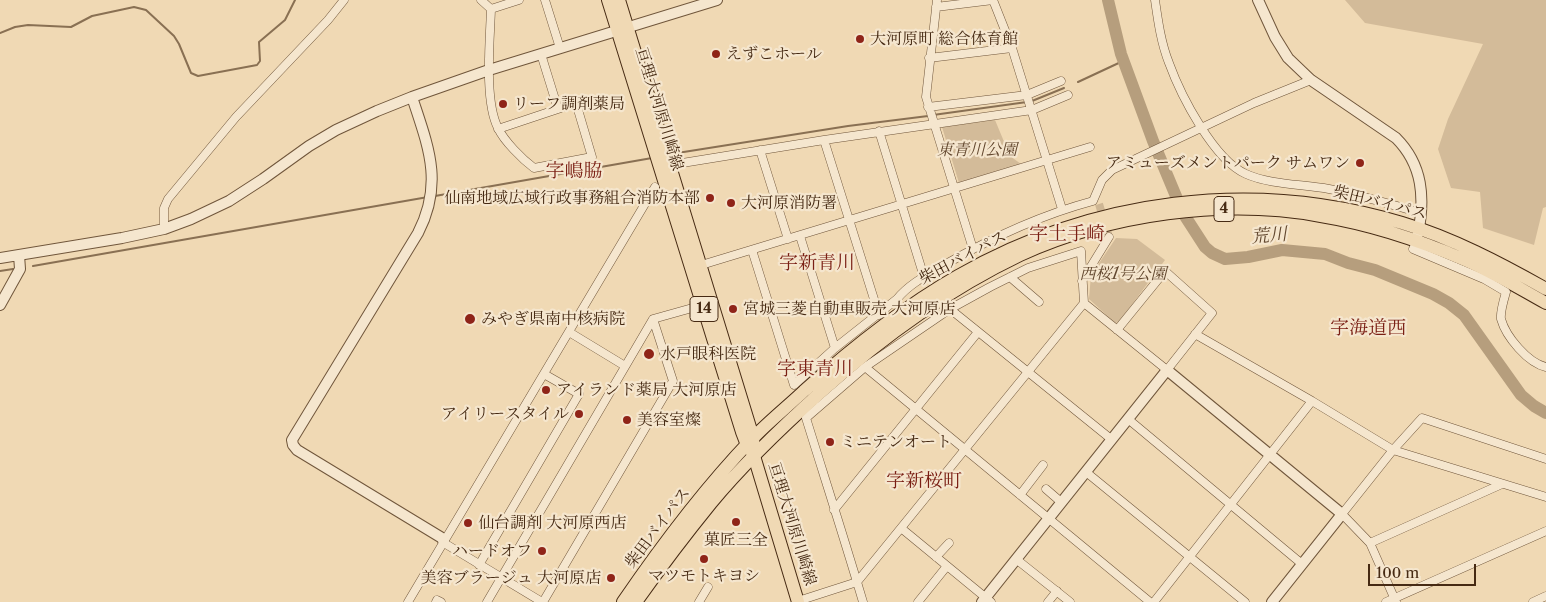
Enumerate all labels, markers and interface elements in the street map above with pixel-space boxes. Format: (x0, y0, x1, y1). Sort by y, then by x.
place label: 大河原町 総合体育館 (870, 29, 1018, 49)
marker: 大河原町 総合体育館 (854, 33, 866, 45)
place label: えずこホール (726, 44, 822, 64)
street label: 亘理大河原川崎線 (631, 45, 687, 173)
marker: えずこホール (710, 48, 722, 60)
place label: リーフ調剤薬局 (513, 94, 625, 114)
marker: リーフ調剤薬局 (497, 98, 509, 110)
park label: 東青川公園 (937, 140, 1017, 160)
place label: アミューズメントパーク サムワン (1106, 153, 1350, 173)
marker: アミューズメントパーク サムワン (1354, 157, 1366, 169)
district label: 字嶋脇 (546, 161, 602, 183)
street label: 柴田バイパス (1331, 182, 1429, 224)
place label: 仙南地域広域行政事務組合消防本部 (444, 188, 700, 208)
marker: 仙南地域広域行政事務組合消防本部 (704, 192, 716, 204)
place label: 大河原消防署 (741, 193, 837, 213)
road number: 4 (1214, 196, 1234, 222)
marker: 大河原消防署 (725, 197, 737, 209)
district label: 字土手崎 (1029, 224, 1105, 246)
water label: 荒川 (1250, 224, 1288, 248)
street label: 柴田バイパス (916, 227, 1010, 289)
district label: 字新青川 (779, 253, 855, 275)
park label: 西桜1号公園 (1079, 264, 1167, 284)
road number: 14 (690, 296, 718, 322)
place label: 宮城三菱自動車販売 大河原店 (743, 299, 955, 319)
marker: 宮城三菱自動車販売 大河原店 (727, 303, 739, 315)
place label: みやぎ県南中核病院 (481, 309, 625, 329)
marker: みやぎ県南中核病院 (463, 312, 477, 326)
district label: 字海道西 (1330, 318, 1406, 340)
place label: 水戸眼科医院 (660, 344, 756, 364)
marker: 水戸眼科医院 (642, 347, 656, 361)
district label: 字東青川 (777, 359, 853, 381)
place label: アイランド薬局 大河原店 (556, 380, 736, 400)
marker: アイランド薬局 大河原店 (540, 384, 552, 396)
place label: アイリースタイル (441, 404, 569, 424)
marker: アイリースタイル (573, 408, 585, 420)
place label: 美容室燦 (637, 410, 701, 430)
marker: 美容室燦 (621, 414, 633, 426)
place label: ミニテンオート (840, 432, 952, 452)
marker: ミニテンオート (824, 436, 836, 448)
street label: 亘理大河原川崎線 (764, 460, 820, 588)
district label: 字新桜町 (886, 471, 962, 493)
street label: 柴田バイパス (621, 484, 695, 572)
place label: 仙台調剤 大河原西店 (478, 513, 626, 533)
marker: 菓匠三全 (730, 516, 742, 528)
marker: 仙台調剤 大河原西店 (462, 517, 474, 529)
place label: 菓匠三全 (704, 530, 768, 550)
place label: ハードオフ (452, 541, 532, 561)
marker: ハードオフ (536, 545, 548, 557)
marker: マツモトキヨシ (698, 553, 710, 565)
scale bar (1371, 554, 1478, 586)
text: 100 m (1376, 563, 1419, 582)
place label: マツモトキヨシ (648, 566, 760, 586)
place label: 美容ブラージュ 大河原店 (421, 568, 601, 588)
marker: 美容ブラージュ 大河原店 (605, 572, 617, 584)

